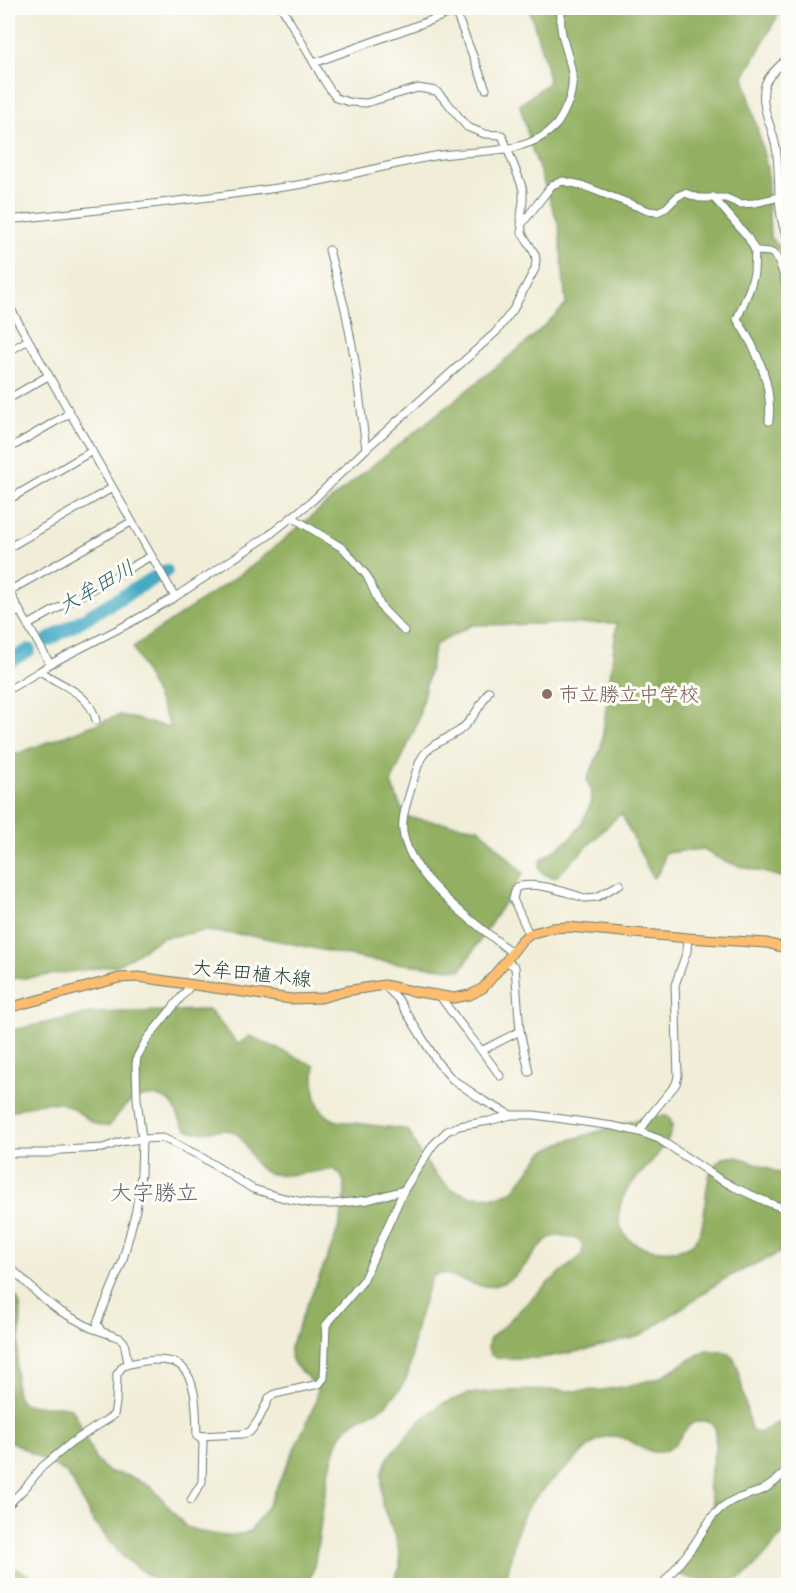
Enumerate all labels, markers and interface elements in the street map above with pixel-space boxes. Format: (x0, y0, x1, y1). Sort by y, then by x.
water label: 大牟田川 (53, 554, 139, 619)
place label: 市立勝立中学校 (559, 681, 699, 706)
marker: 市立勝立中学校 (540, 687, 554, 701)
street label: 大牟田植木線 (191, 954, 313, 991)
district label: 大字勝立 (110, 1178, 198, 1206)

